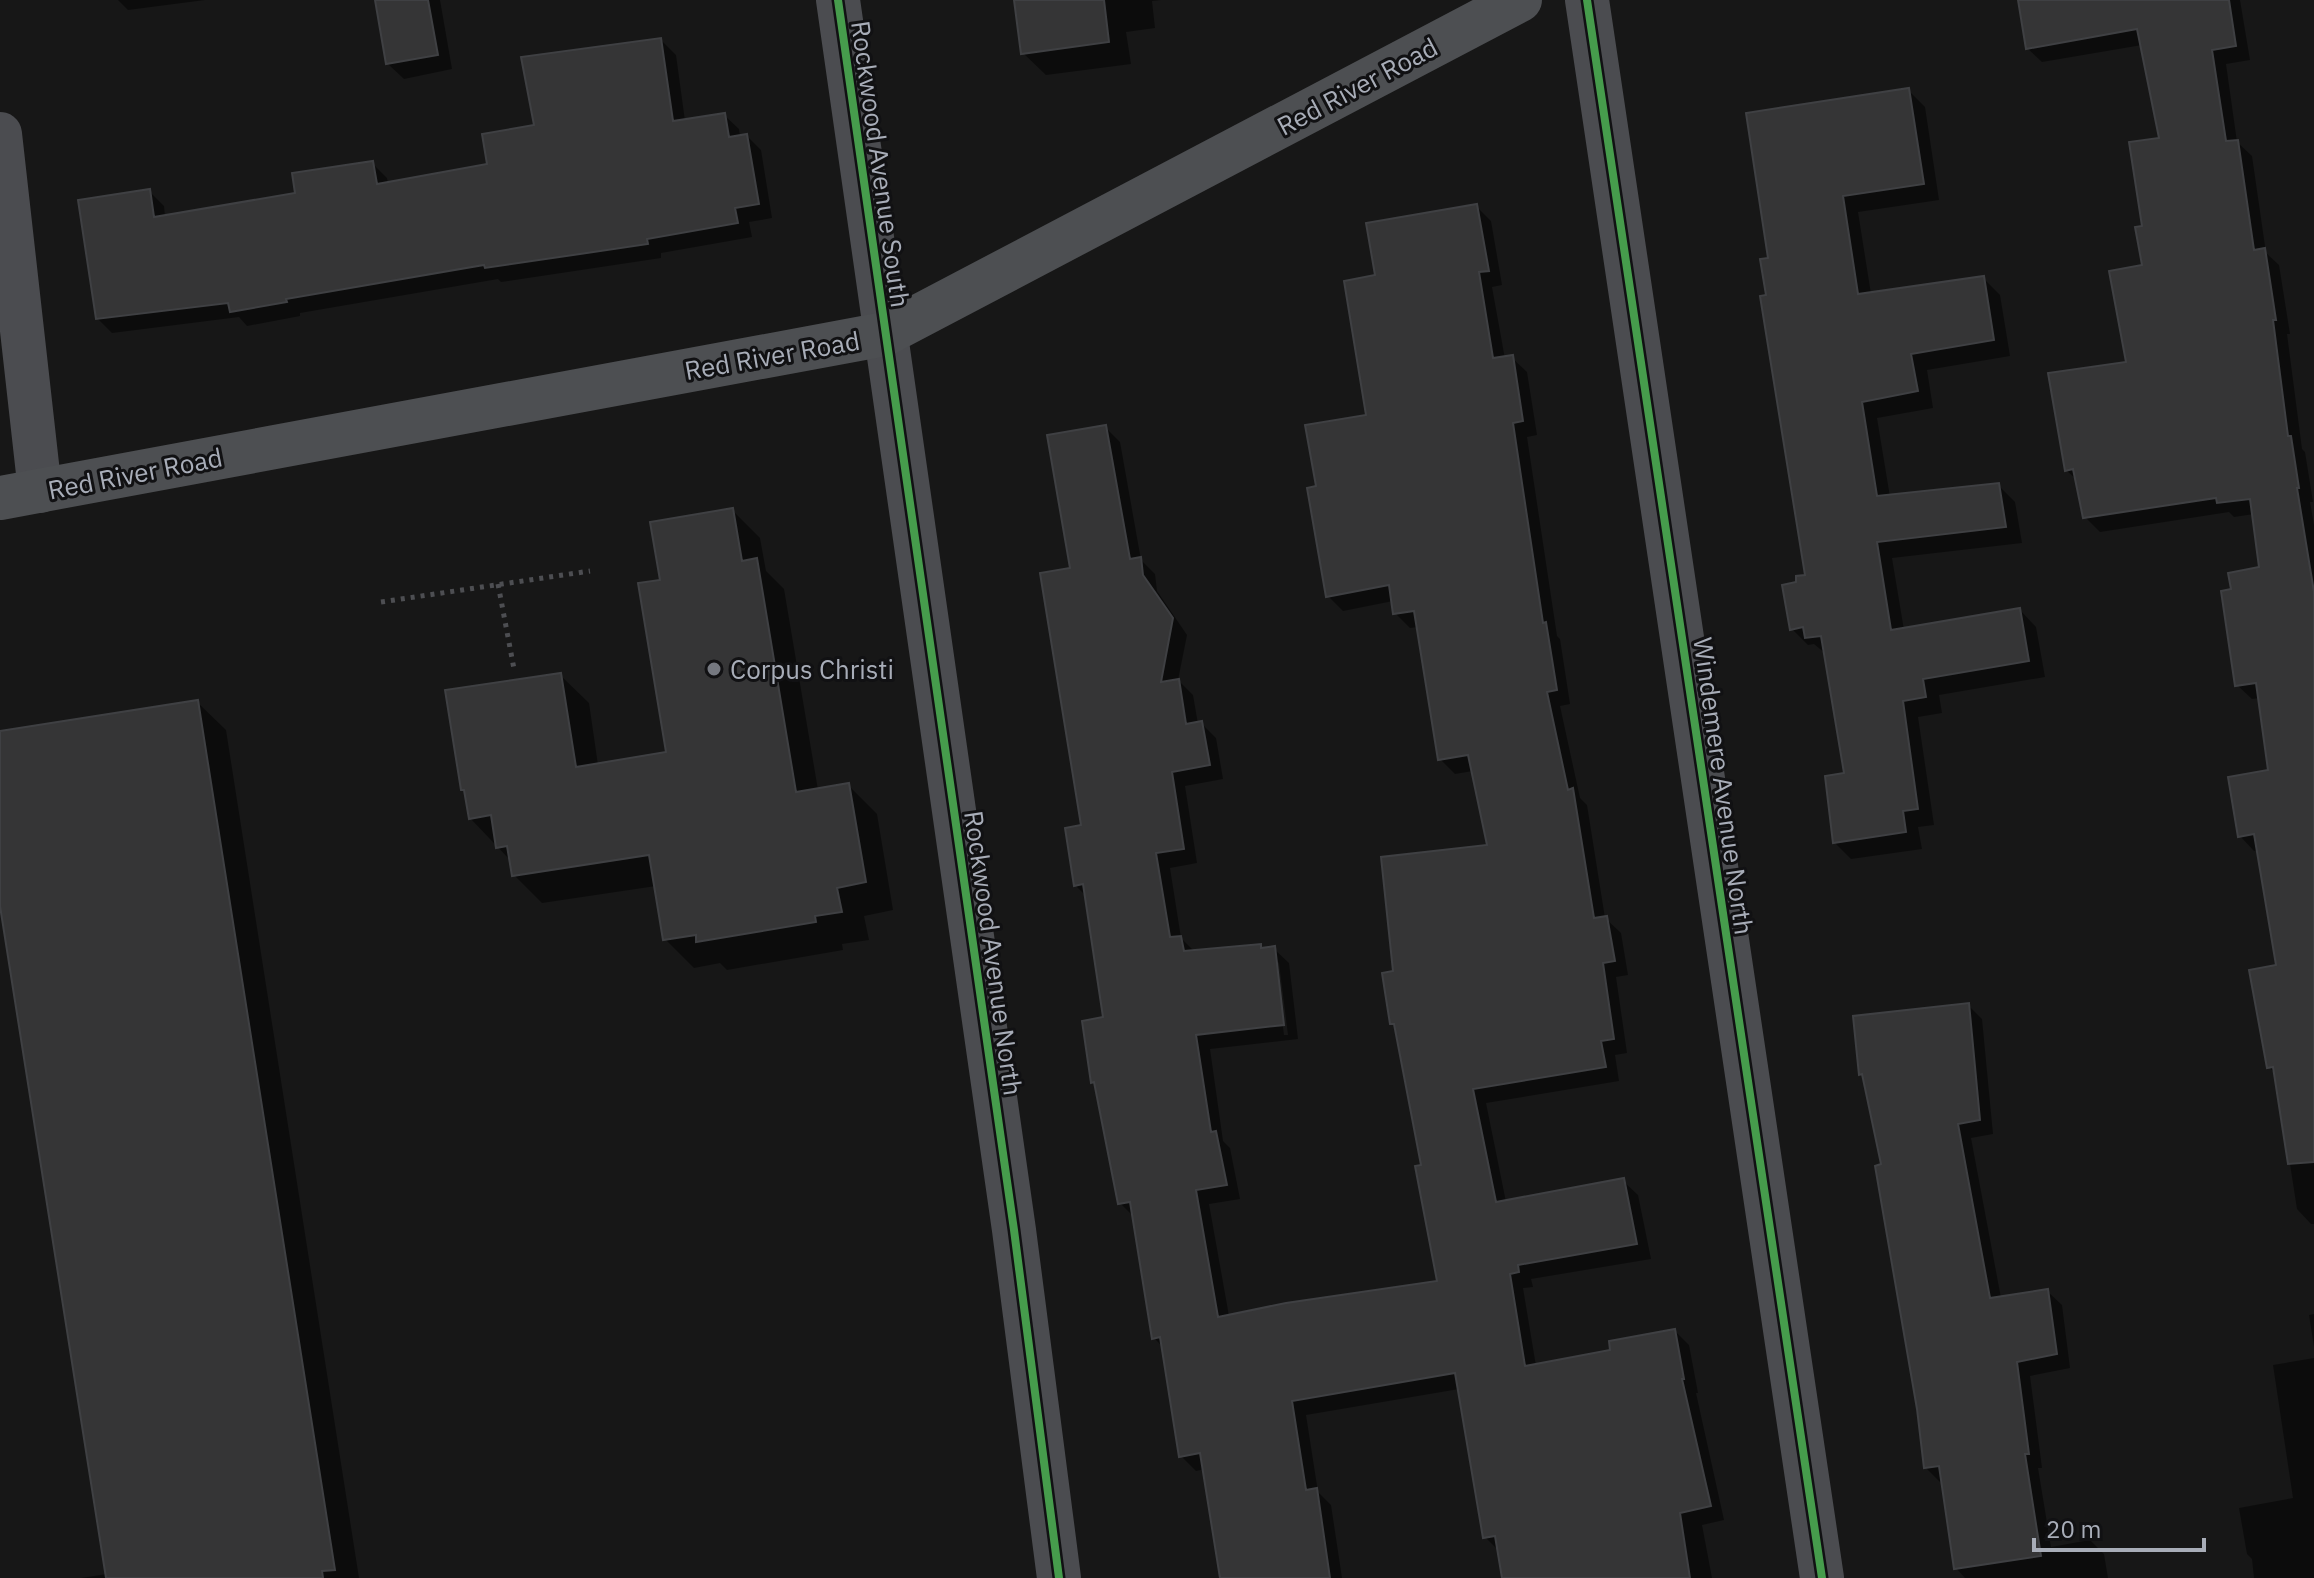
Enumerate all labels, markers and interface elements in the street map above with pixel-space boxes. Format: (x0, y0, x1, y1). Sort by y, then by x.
street label: Rockwood Avenue South (844, 19, 918, 309)
street label: Red River Road (1271, 29, 1443, 143)
street label: Red River Road (682, 323, 862, 387)
street label: Red River Road (45, 439, 225, 507)
street label: Windemere Avenue North (1686, 635, 1762, 937)
place label: Corpus Christi (730, 652, 894, 686)
marker: Corpus Christi (705, 660, 723, 678)
street label: Rockwood Avenue North (957, 808, 1031, 1098)
scale bar (2034, 1502, 2204, 1552)
text: 20 m (2046, 1513, 2101, 1545)

